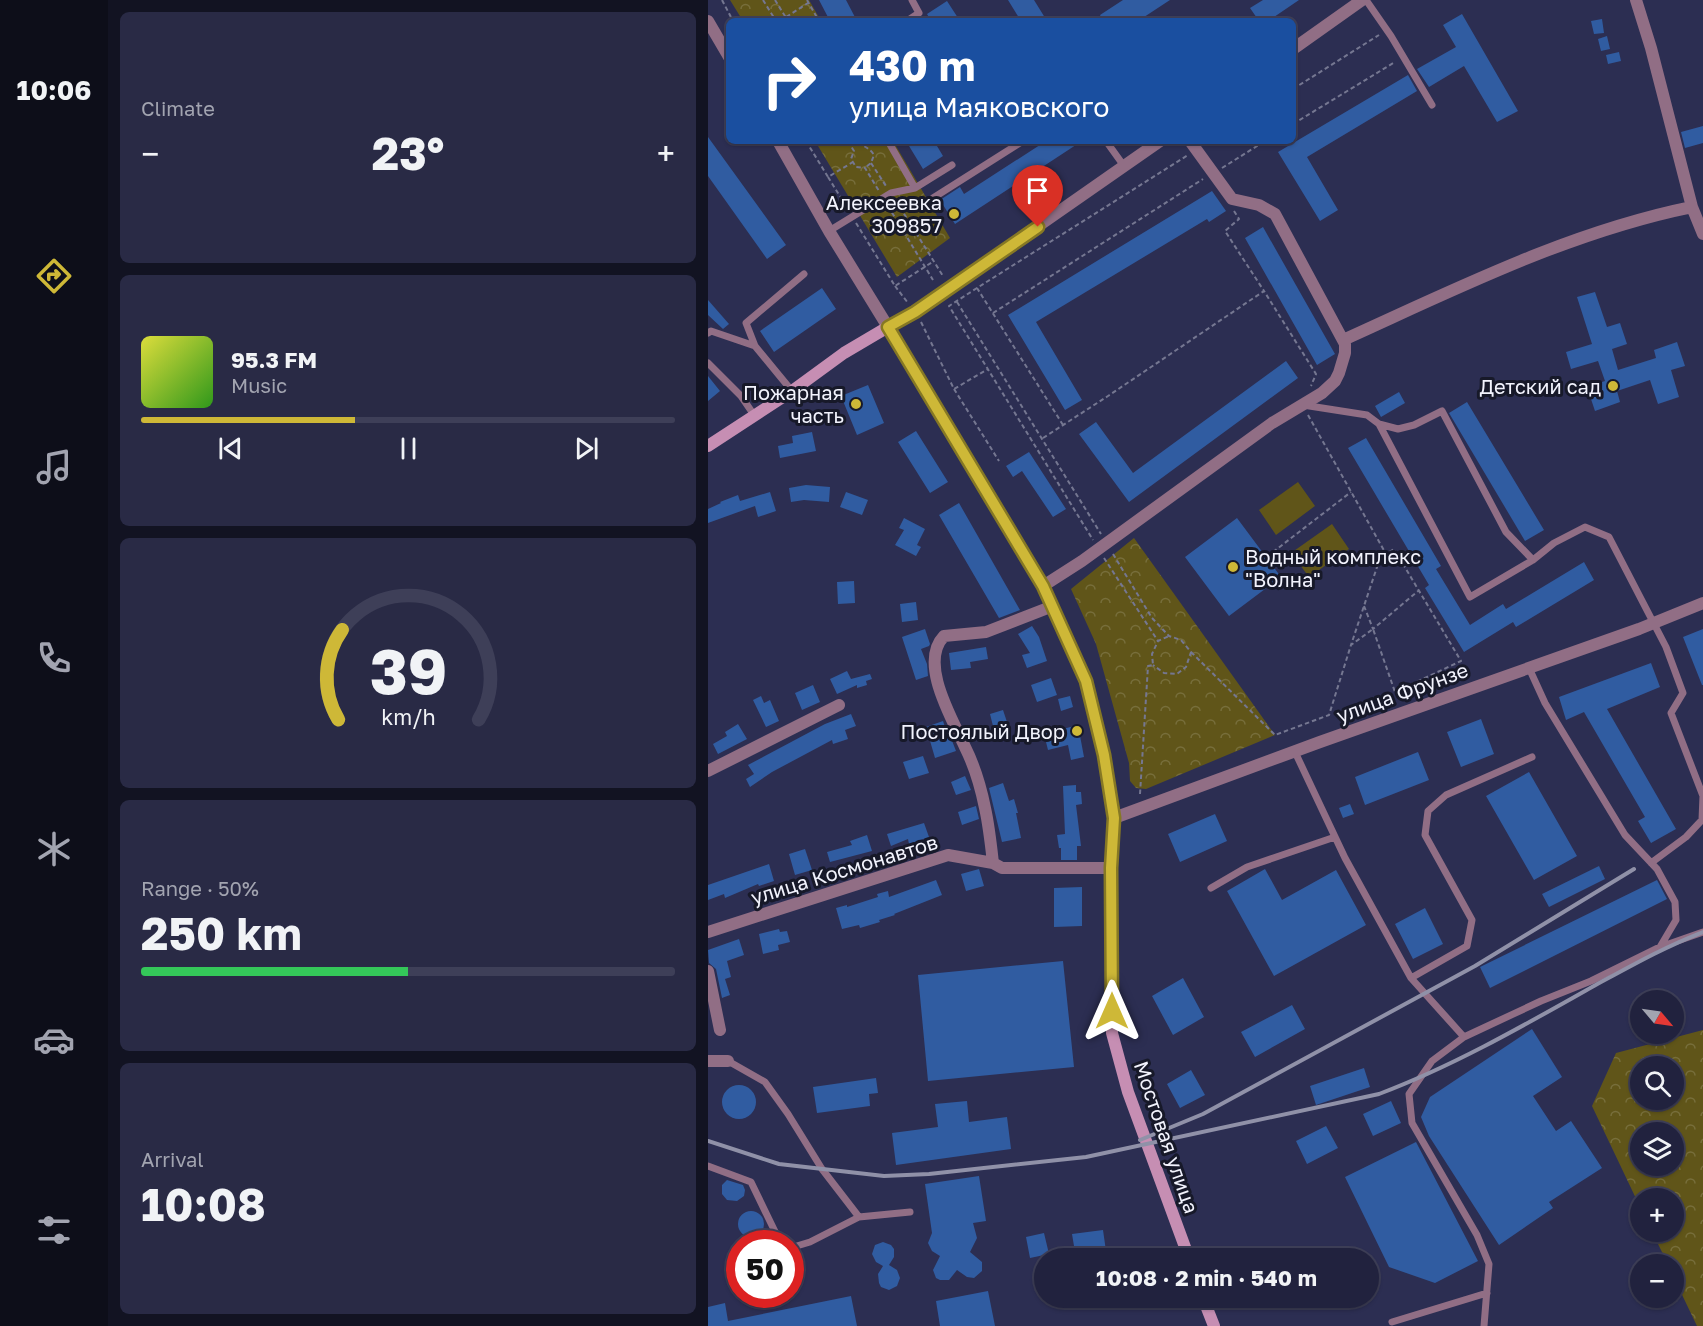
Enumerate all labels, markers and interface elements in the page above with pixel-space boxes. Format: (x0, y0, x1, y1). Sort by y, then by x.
text: 430 m (849, 40, 975, 90)
icon: right (750, 42, 828, 120)
text: 10:06 (17, 74, 91, 106)
text: улица Маяковского (849, 91, 1109, 123)
text: Climate (141, 96, 215, 120)
text: 23° (372, 126, 444, 180)
text: − (141, 134, 159, 173)
text: + (657, 134, 675, 173)
pin (1012, 165, 1063, 227)
icon: arrive (1021, 174, 1054, 207)
place label: Алексеевка 309857 (826, 190, 942, 237)
marker: Алексеевка 309857 (947, 207, 961, 221)
icon: directions (33, 255, 75, 297)
text: 95.3 FM (231, 346, 317, 373)
text: Music (231, 373, 287, 397)
place label: Детский сад (1480, 374, 1601, 398)
marker: Детский сад (1606, 379, 1620, 393)
place label: Пожарная часть (743, 380, 844, 427)
marker: Пожарная часть (849, 397, 863, 411)
icon: previous (214, 432, 247, 465)
icon: pause (392, 432, 425, 465)
icon: next (570, 432, 603, 465)
icon: music (33, 446, 75, 488)
place label: Водный комплекс "Волна" (1245, 544, 1421, 591)
marker: Водный комплекс "Волна" (1226, 560, 1240, 574)
text: 39 (369, 633, 447, 708)
icon: phone (33, 637, 75, 679)
street label: улица Фрунзе (1333, 657, 1471, 727)
text: km/h (381, 704, 435, 730)
place label: Постоялый Двор (900, 719, 1065, 743)
marker: Постоялый Двор (1070, 724, 1084, 738)
icon: climate (33, 828, 75, 870)
street label: улица Космонавтов (748, 829, 940, 909)
text: Range · 50% (141, 876, 259, 900)
text: 250 km (141, 906, 302, 960)
position arrow (1080, 979, 1144, 1043)
north arrow (1630, 990, 1684, 1044)
map controls (1630, 990, 1684, 1308)
icon: car (33, 1019, 75, 1061)
button: search (1630, 1056, 1684, 1110)
street label: Мостовая улица (1130, 1058, 1204, 1216)
button: layers (1630, 1122, 1684, 1176)
text: Arrival (141, 1147, 204, 1171)
text: 10:08 (141, 1177, 266, 1231)
button: + (1630, 1188, 1684, 1242)
icon: filters (33, 1209, 75, 1251)
speed limit sign: 50 (726, 1230, 804, 1308)
button: − (1630, 1254, 1684, 1308)
text: 10:08 · 2 min · 540 m (1096, 1264, 1317, 1291)

